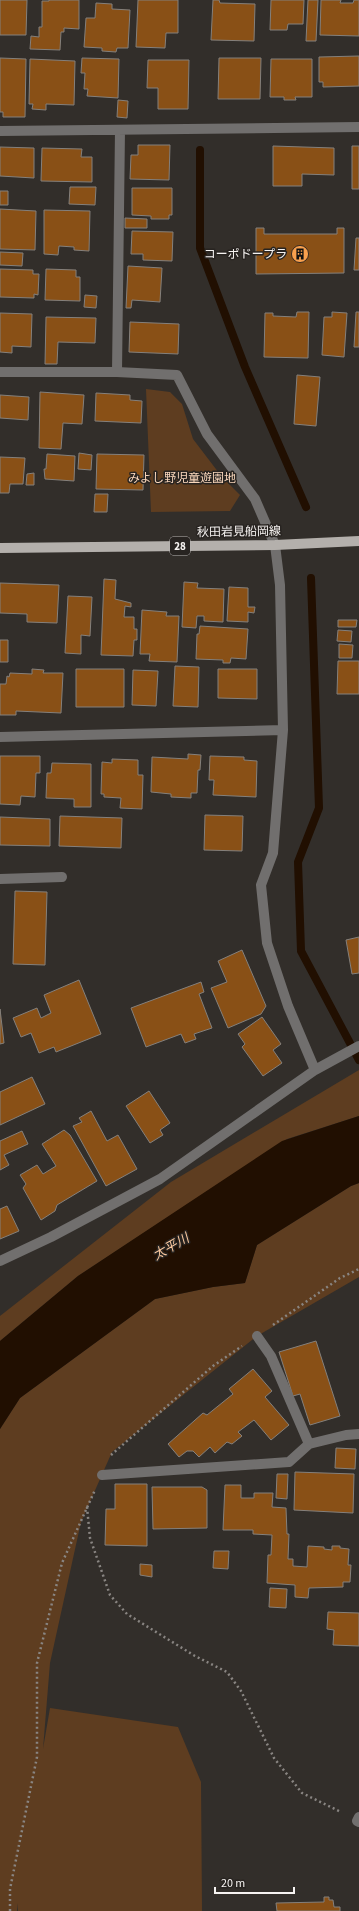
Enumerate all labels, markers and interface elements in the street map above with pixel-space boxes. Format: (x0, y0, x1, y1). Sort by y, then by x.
building icon: コーポドープラ (290, 244, 310, 264)
place label: コーポドープラ (204, 246, 287, 263)
park label: みよし野児童遊園地 (128, 470, 236, 487)
street label: 秋田岩見船岡線 (197, 523, 281, 541)
road number: 28 (170, 537, 190, 555)
water label: 太平川 (150, 1228, 194, 1265)
scale bar (215, 1869, 294, 1895)
text: 20 m (221, 1875, 245, 1892)

